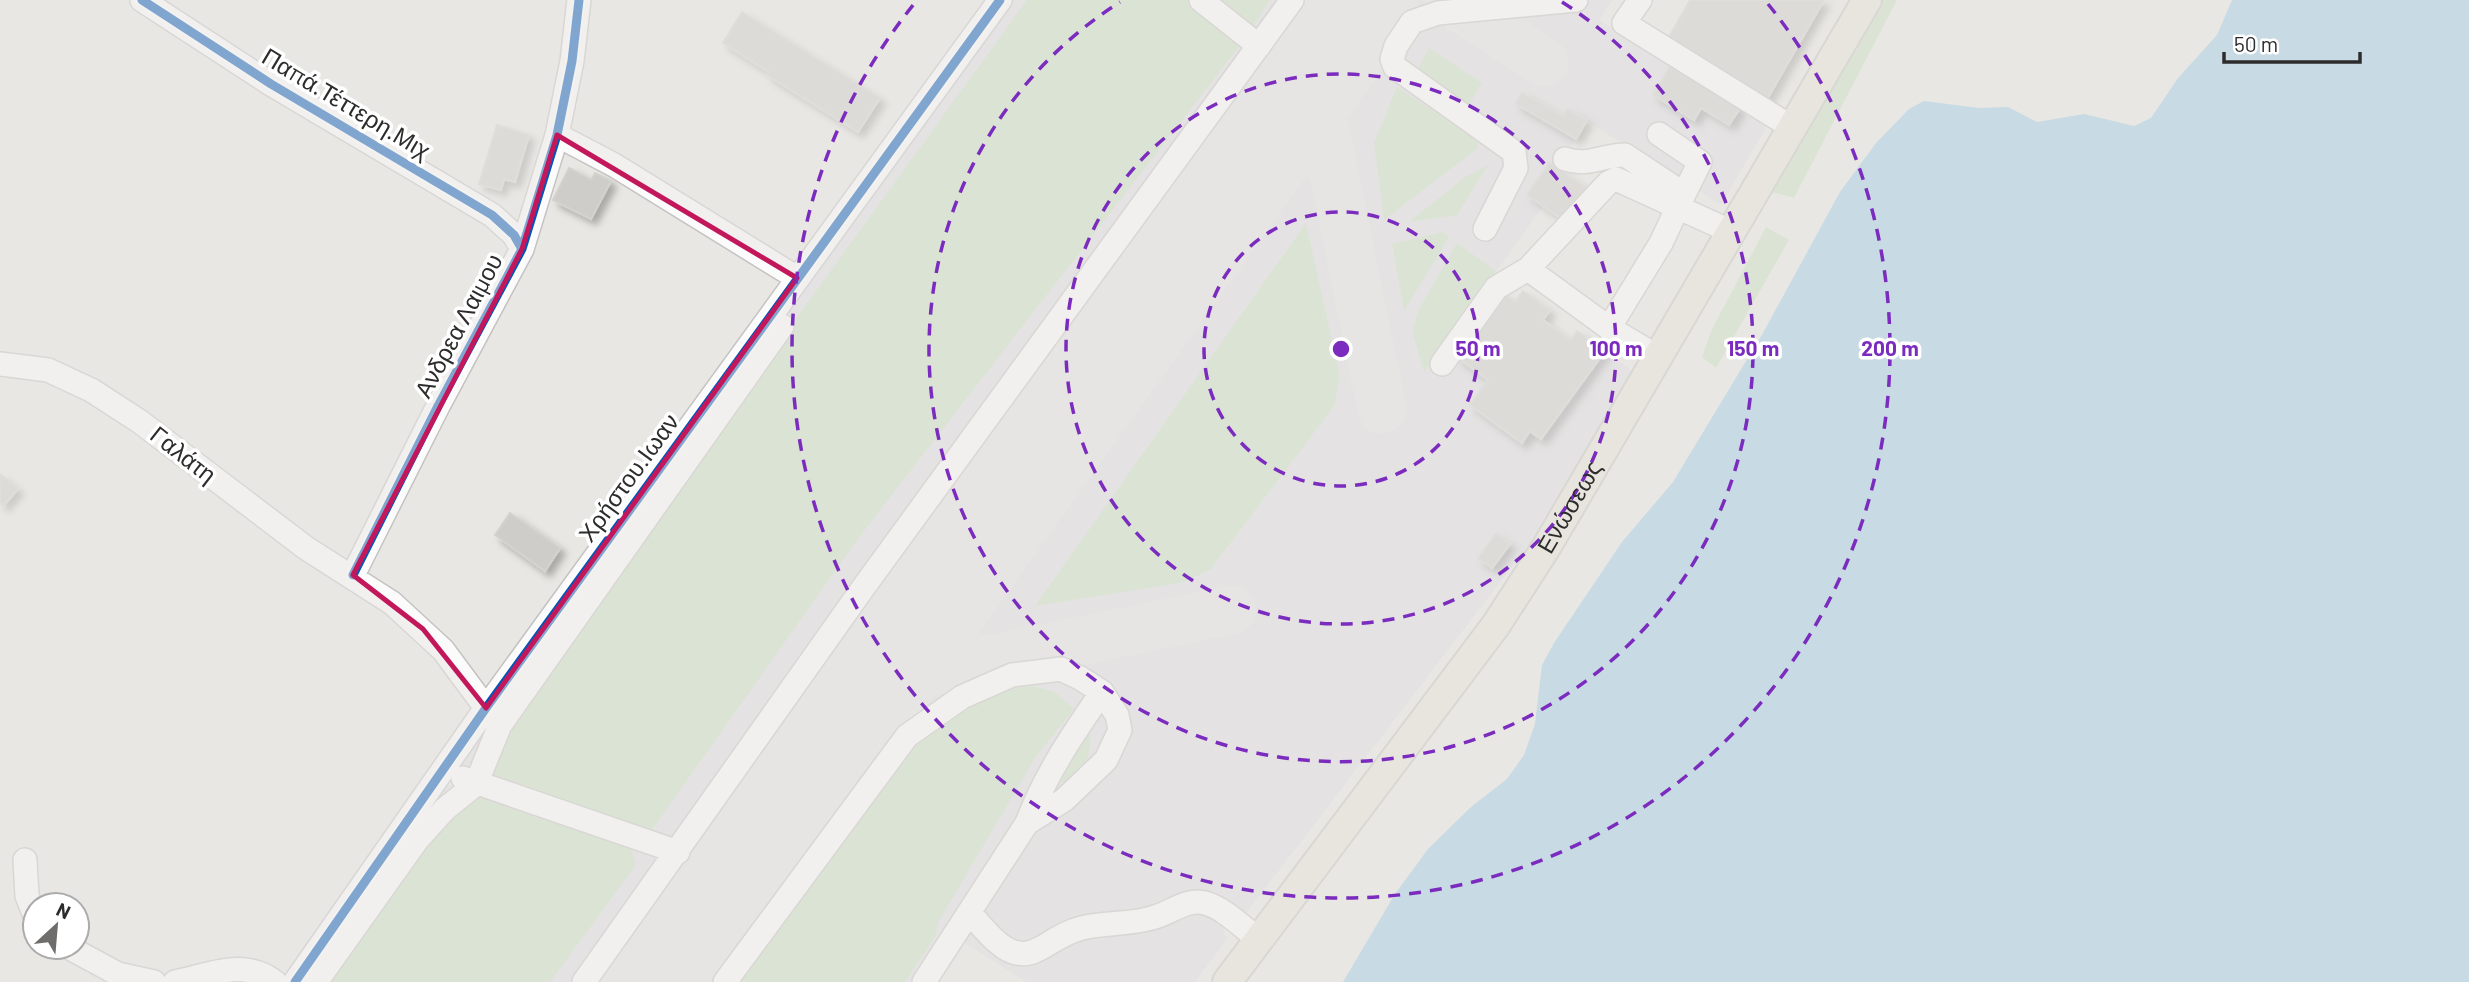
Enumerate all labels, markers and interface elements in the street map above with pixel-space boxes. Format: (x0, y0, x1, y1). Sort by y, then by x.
scale bar (2224, 21, 2360, 65)
text: 50 m (2234, 31, 2278, 56)
street label: Παπά.Τέττερη.Μιχ (257, 41, 437, 165)
street label: Ανδρεα Λαιμου (408, 248, 508, 402)
text: 50 m (1455, 335, 1501, 360)
text: 100 m (1589, 335, 1643, 360)
text: 150 m (1727, 335, 1779, 360)
text: 200 m (1861, 335, 1919, 360)
centre of rings (1329, 337, 1353, 361)
street label: Χρήστου.Ιωαν (572, 407, 684, 547)
street label: Γαλάτη (145, 419, 223, 488)
street label: Ενώσεως (1530, 455, 1607, 558)
north arrow (21, 891, 91, 961)
text: N (53, 897, 74, 923)

